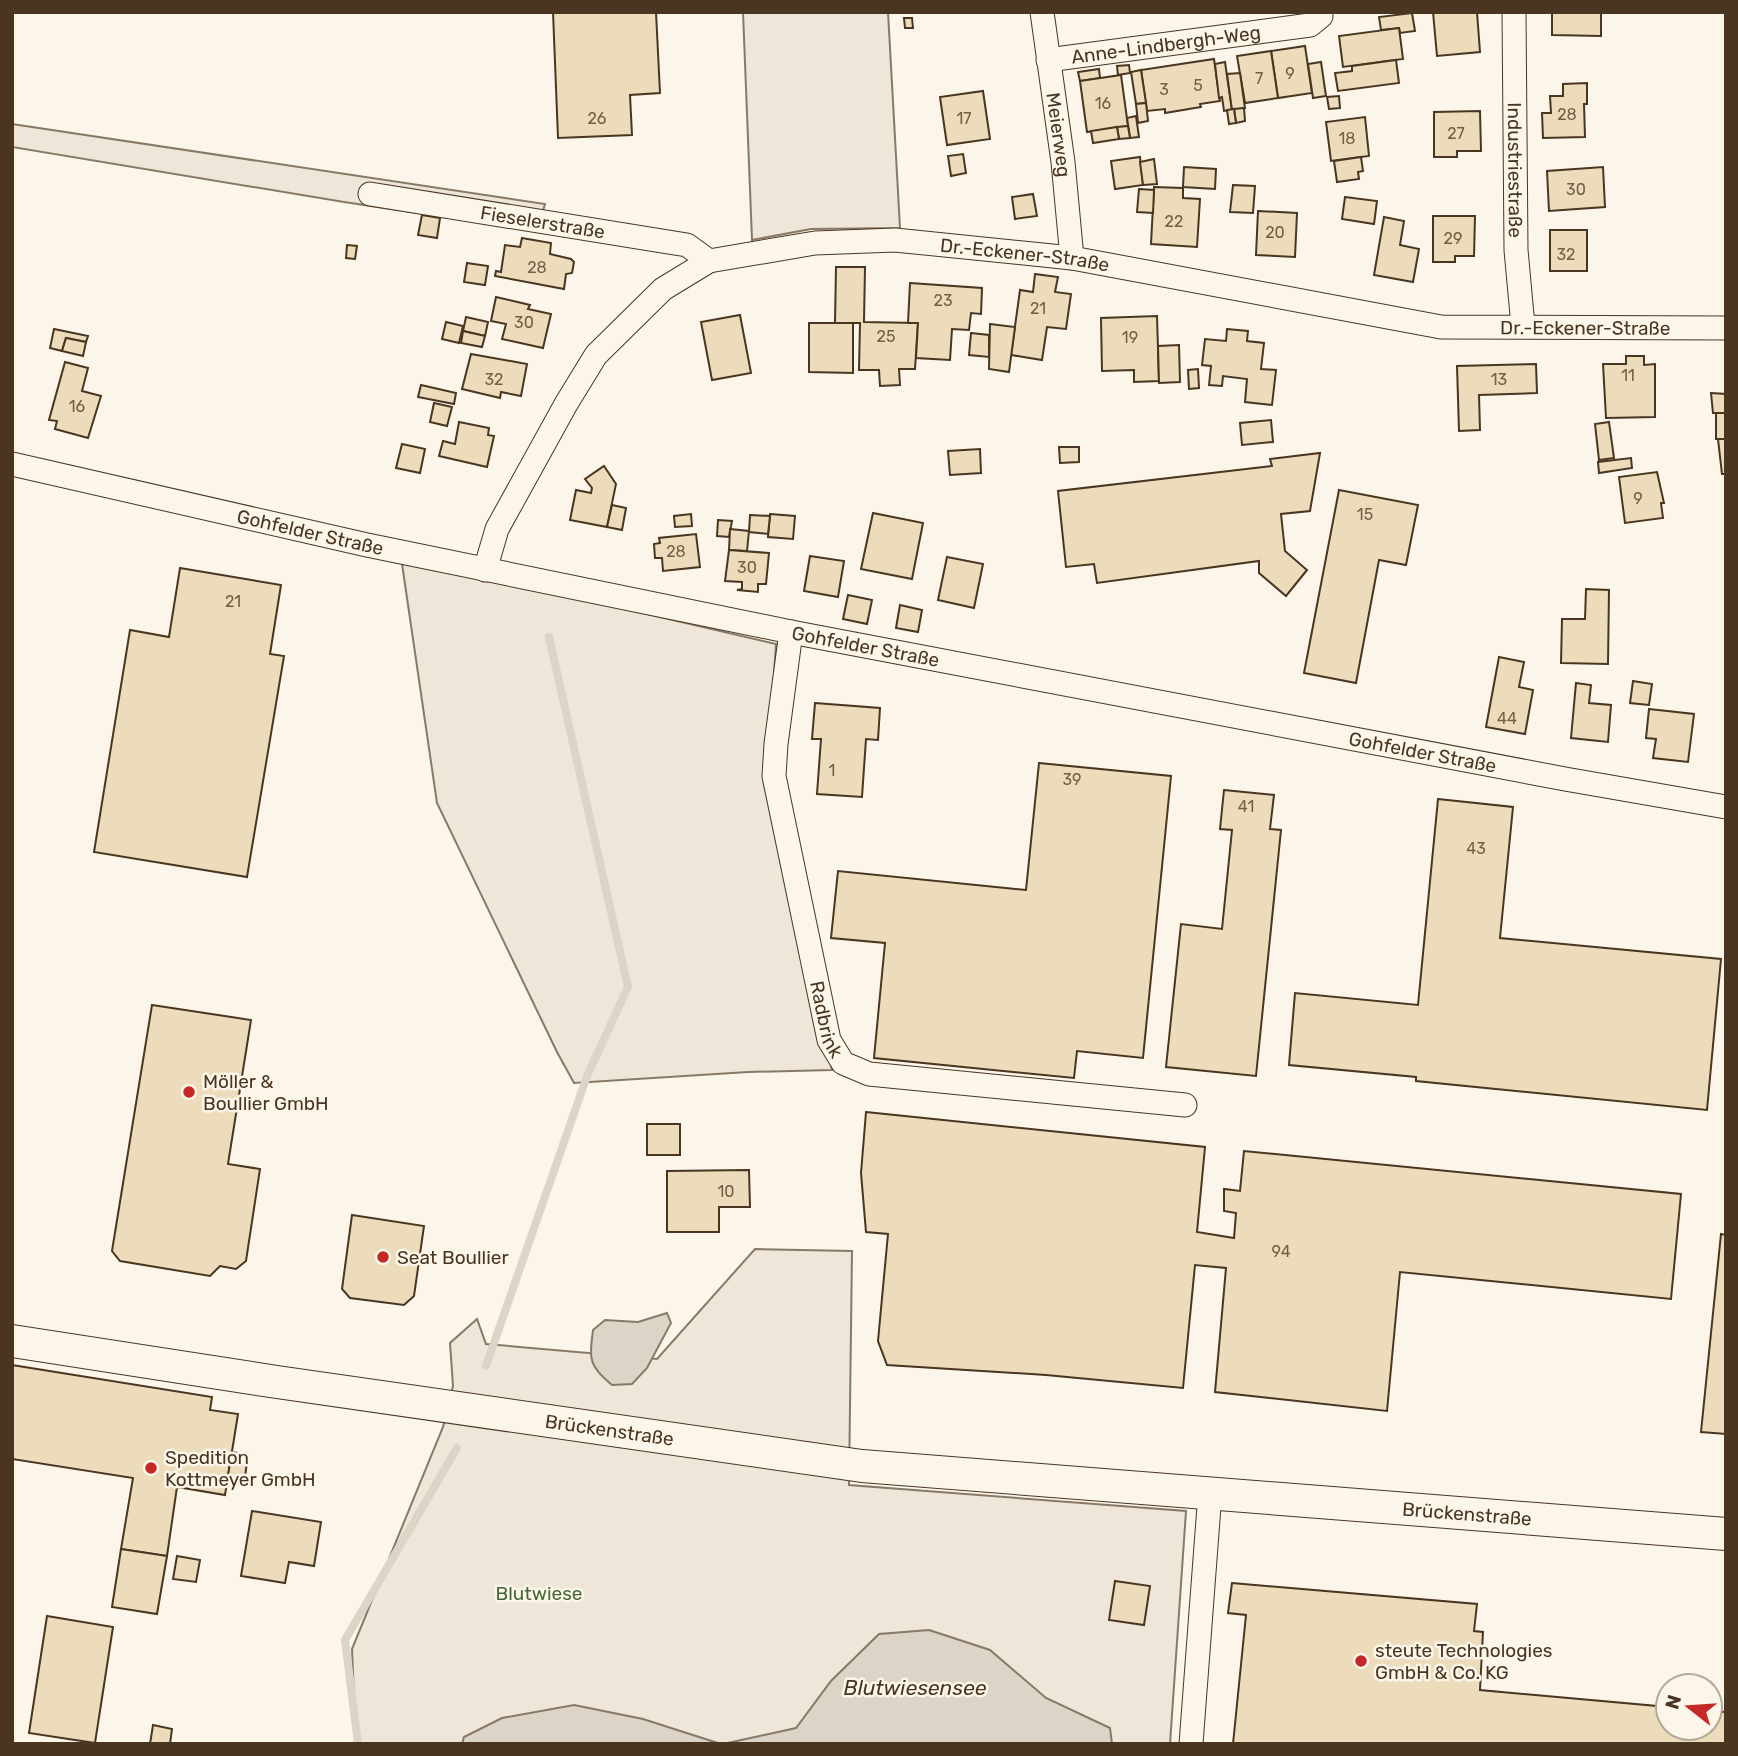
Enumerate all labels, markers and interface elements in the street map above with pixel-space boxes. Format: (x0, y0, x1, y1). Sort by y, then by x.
street label: Anne-Lindbergh-Weg (1070, 20, 1262, 68)
house number: 9 (1285, 64, 1295, 83)
house number: 7 (1255, 69, 1263, 88)
house number: 5 (1193, 76, 1203, 95)
house number: 3 (1159, 80, 1169, 99)
street label: Meierweg (1042, 91, 1076, 178)
house number: 16 (1095, 94, 1112, 113)
street label: Industriestraße (1503, 102, 1527, 238)
house number: 28 (1557, 105, 1577, 124)
house number: 26 (587, 109, 607, 128)
house number: 17 (956, 109, 972, 128)
house number: 27 (1447, 124, 1465, 143)
house number: 18 (1338, 129, 1356, 148)
house number: 30 (1566, 180, 1586, 199)
street label: Fieselerstraße (479, 200, 607, 243)
house number: 22 (1165, 212, 1183, 231)
house number: 20 (1265, 223, 1285, 242)
house number: 29 (1444, 229, 1462, 248)
street label: Dr.-Eckener-Straße (939, 233, 1111, 276)
house number: 32 (1556, 245, 1576, 264)
house number: 28 (527, 258, 547, 277)
house number: 23 (933, 291, 953, 310)
house number: 21 (1030, 299, 1046, 318)
house number: 30 (514, 313, 534, 332)
street label: Dr.-Eckener-Straße (1500, 316, 1670, 339)
house number: 25 (877, 327, 895, 346)
house number: 19 (1122, 328, 1138, 347)
house number: 11 (1621, 366, 1635, 385)
house number: 32 (484, 370, 504, 389)
house number: 13 (1491, 370, 1507, 389)
house number: 16 (69, 397, 86, 416)
house number: 9 (1633, 489, 1643, 508)
street label: Gohfelder Straße (235, 504, 386, 560)
house number: 15 (1357, 505, 1373, 524)
house number: 28 (666, 542, 686, 561)
house number: 30 (737, 558, 757, 577)
house number: 21 (225, 592, 241, 611)
street label: Gohfelder Straße (790, 621, 941, 671)
house number: 44 (1497, 709, 1517, 728)
street label: Gohfelder Straße (1347, 727, 1498, 777)
house number: 1 (829, 761, 835, 780)
house number: 39 (1062, 770, 1082, 789)
house number: 41 (1238, 797, 1254, 816)
house number: 43 (1466, 839, 1486, 858)
street label: Radbrink (805, 979, 849, 1062)
place label: Möller & Boullier GmbH (203, 1070, 329, 1115)
marker: Möller & Boullier GmbH (181, 1084, 197, 1100)
house number: 10 (717, 1182, 735, 1201)
house number: 94 (1271, 1242, 1291, 1261)
place label: Seat Boullier (397, 1246, 509, 1269)
marker: Seat Boullier (375, 1249, 391, 1265)
street label: Brückenstraße (543, 1409, 675, 1450)
place label: Spedition Kottmeyer GmbH (165, 1446, 316, 1491)
marker: Spedition Kottmeyer GmbH (143, 1460, 159, 1476)
street label: Brückenstraße (1401, 1497, 1533, 1530)
park label: Blutwiese (496, 1582, 582, 1605)
place label: steute Technologies GmbH & Co. KG (1375, 1639, 1553, 1684)
marker: steute Technologies GmbH & Co. KG (1353, 1653, 1369, 1669)
north arrow (1654, 1672, 1724, 1742)
water label: Blutwiesensee (844, 1675, 987, 1700)
text: N (1660, 1692, 1686, 1712)

